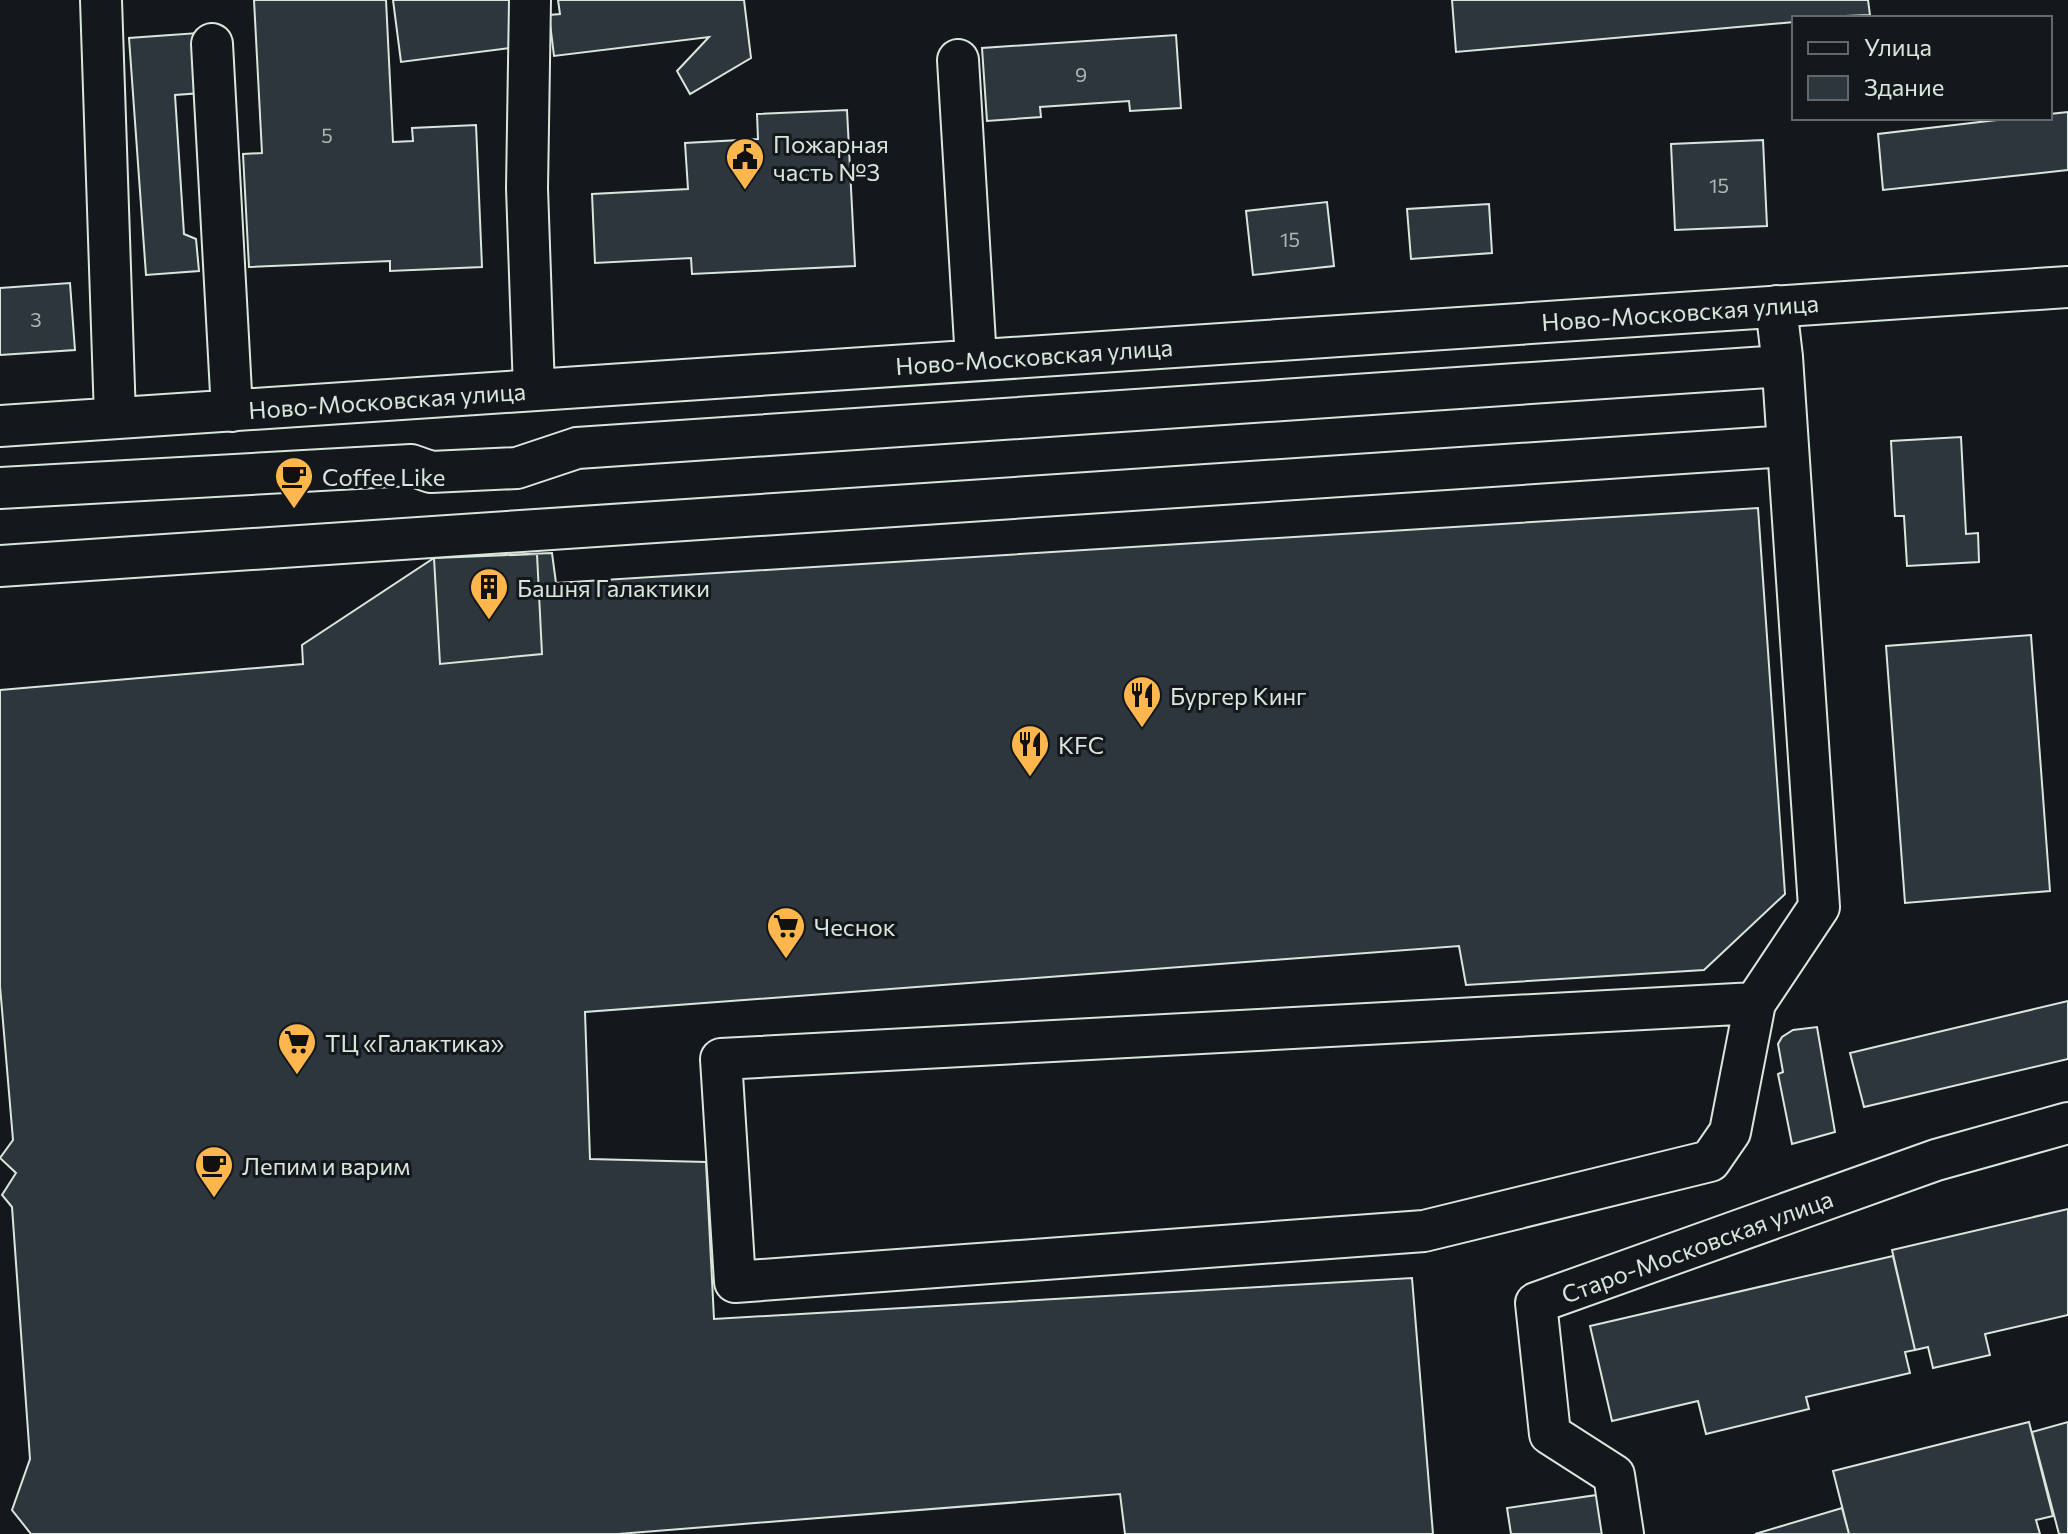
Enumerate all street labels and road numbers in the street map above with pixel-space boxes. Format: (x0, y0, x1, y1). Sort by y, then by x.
street label: Ново-Московская улица (1540, 288, 1820, 336)
street label: Ново-Московская улица (894, 332, 1174, 380)
street label: Ново-Московская улица (247, 376, 527, 424)
street label: Старо-Московская улица (1557, 1183, 1837, 1309)

